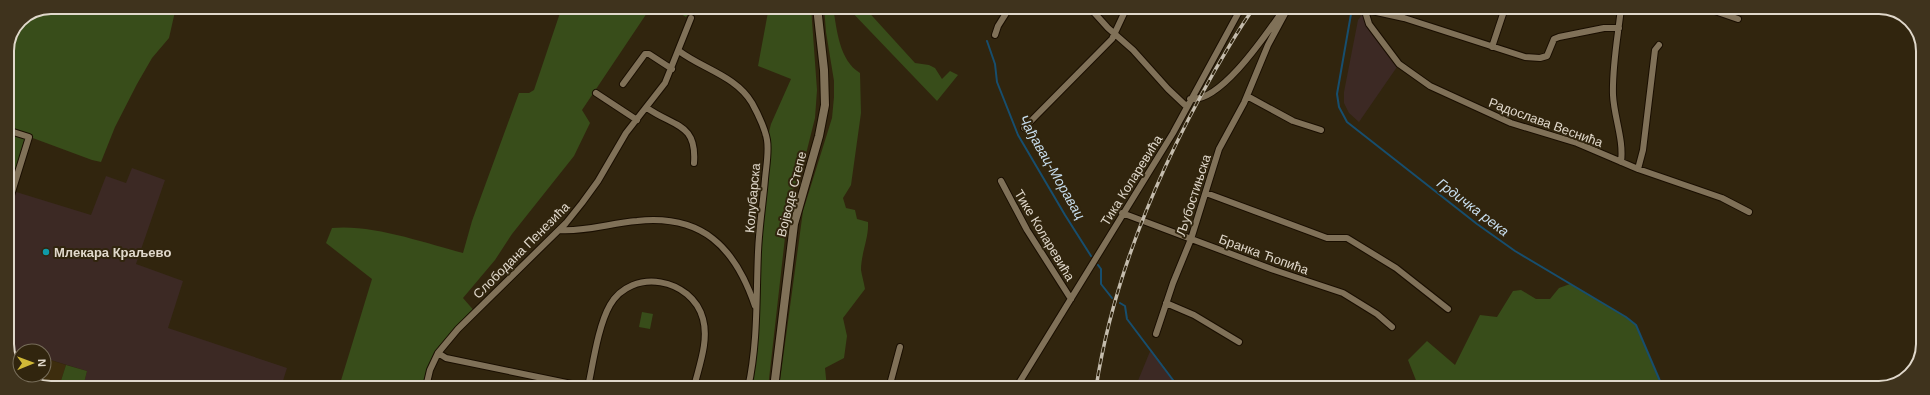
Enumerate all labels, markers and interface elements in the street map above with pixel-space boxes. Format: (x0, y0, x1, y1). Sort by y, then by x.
street label: Радослава Веснића (1487, 95, 1606, 150)
water label: Чађавац-Моравац (1016, 112, 1088, 222)
street label: Тика Коларевића (1098, 132, 1166, 228)
street label: Војводе Степе (774, 150, 809, 238)
street label: Љубостињска (1173, 152, 1214, 238)
street label: Колубарска (742, 162, 763, 234)
water label: Грдичка река (1434, 175, 1512, 239)
street label: Тике Коларевића (1011, 187, 1078, 284)
street label: Слободана Пенезића (470, 199, 573, 302)
street label: Бранка Ћопића (1217, 231, 1311, 278)
place label: Млекара Краљево (54, 245, 171, 260)
marker: Млекара Краљево (41, 247, 51, 257)
north arrow (12, 343, 52, 383)
text: N (36, 359, 48, 367)

